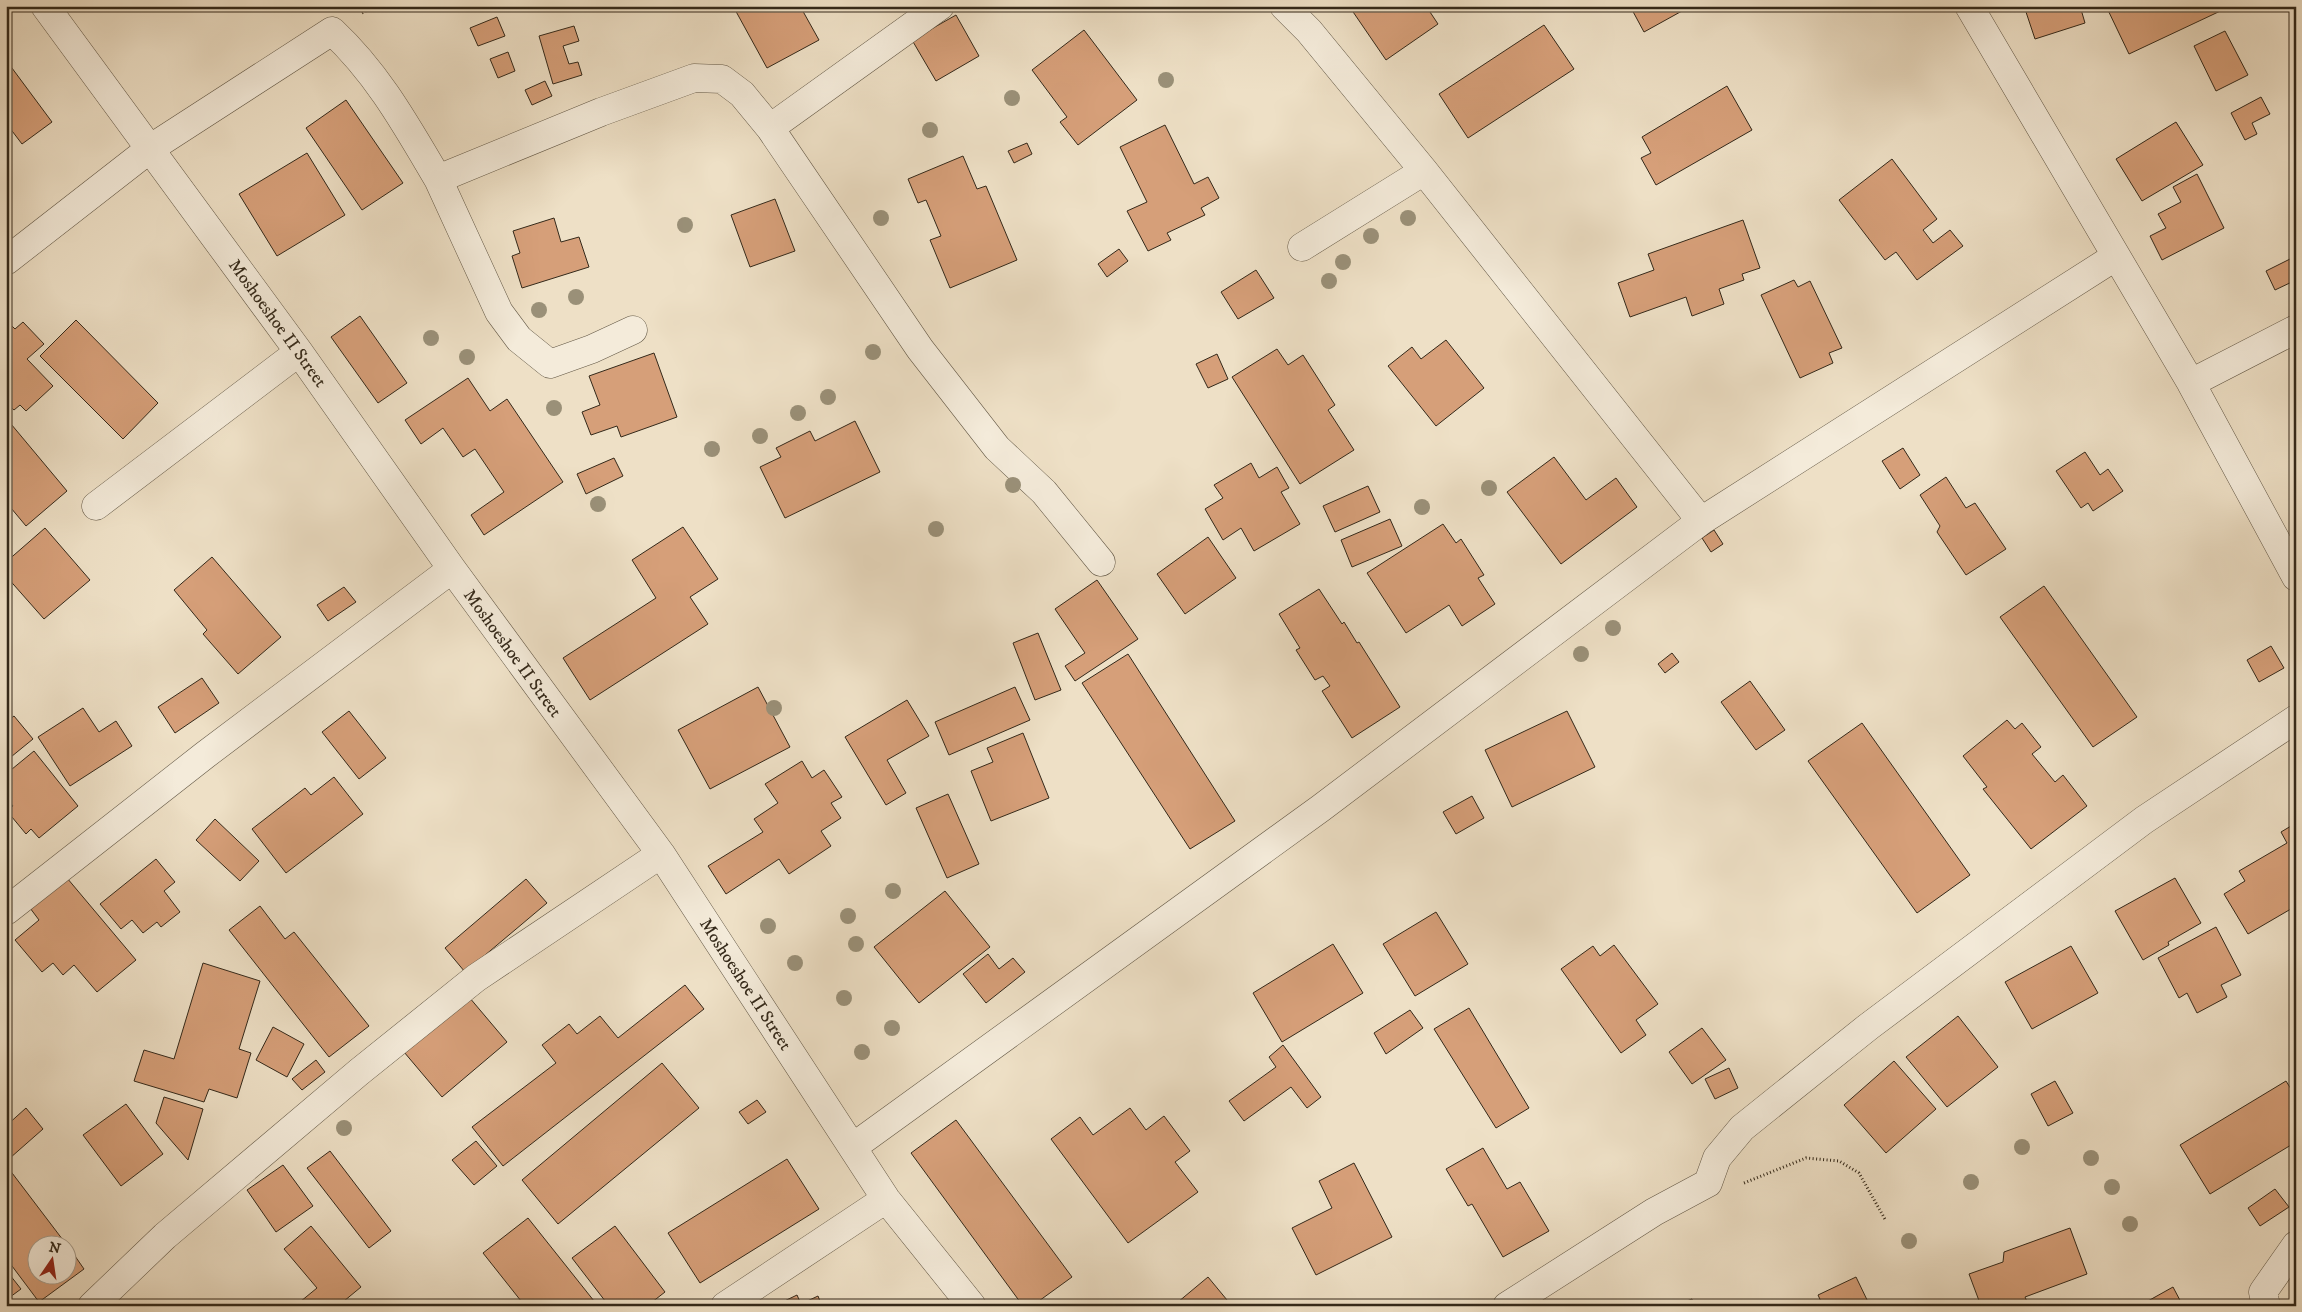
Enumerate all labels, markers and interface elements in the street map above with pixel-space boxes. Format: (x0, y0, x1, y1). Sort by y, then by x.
street label: Moshoeshoe II Street (223, 255, 331, 392)
street label: Moshoeshoe II Street (458, 585, 566, 722)
street label: Moshoeshoe II Street (694, 914, 796, 1055)
north arrow (28, 1234, 78, 1284)
text: N (47, 1238, 63, 1258)

